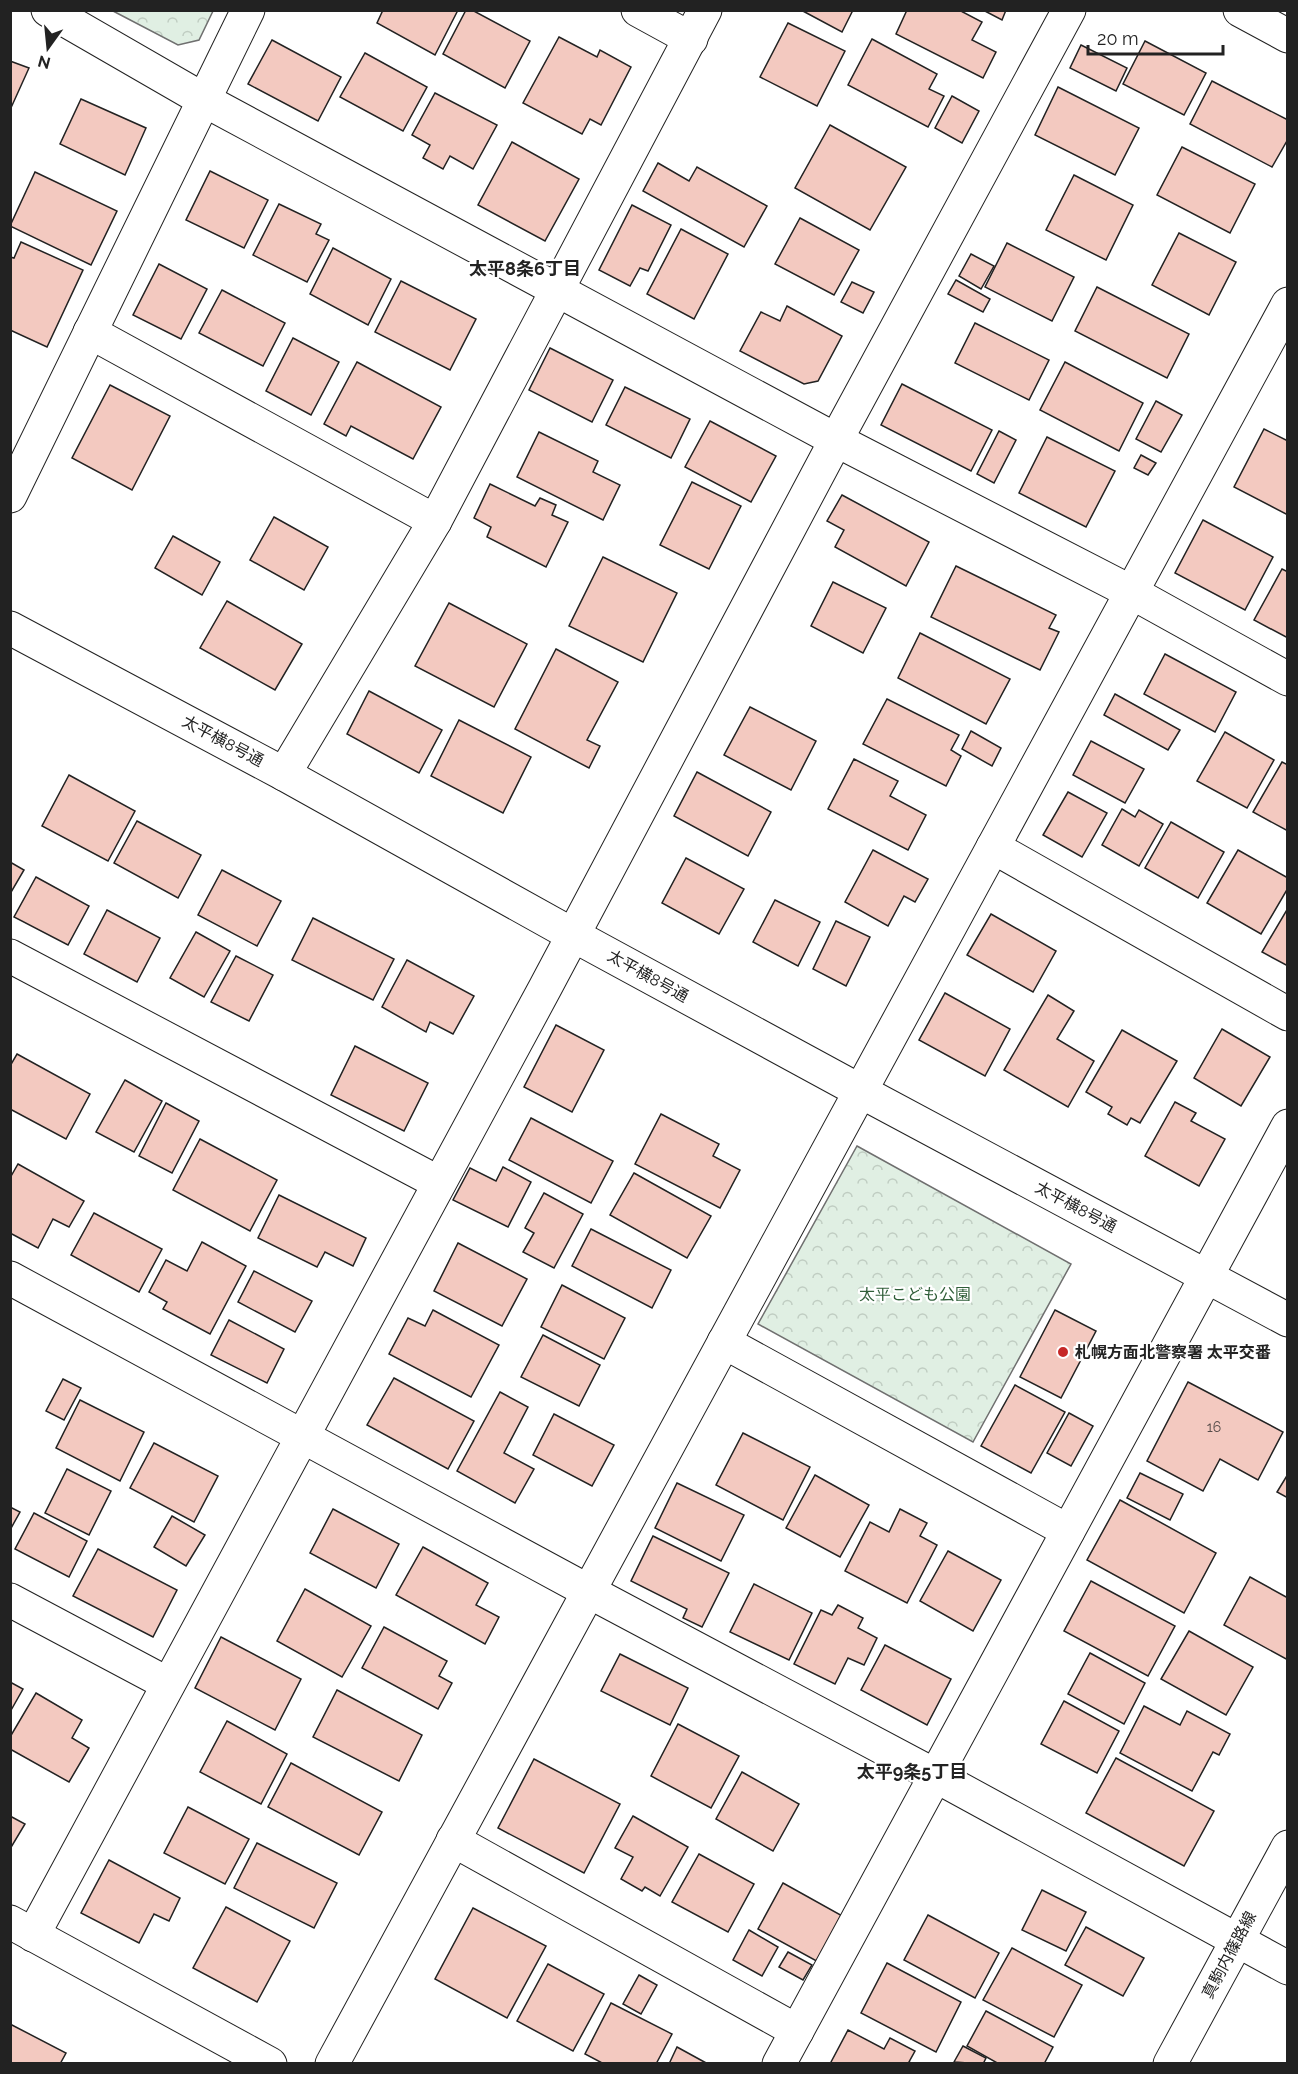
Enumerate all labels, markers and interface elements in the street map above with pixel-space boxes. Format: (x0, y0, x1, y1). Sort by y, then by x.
north arrow (18, 18, 78, 78)
scale bar (1088, 18, 1223, 56)
text: 20 m (1097, 28, 1139, 49)
text: N (36, 51, 53, 73)
district label: 太平8条6丁目 (469, 258, 581, 279)
street label: 太平横8号通 (179, 712, 267, 770)
street label: 太平横8号通 (604, 946, 692, 1006)
street label: 太平横8号通 (1032, 1178, 1120, 1236)
park label: 太平こども公園 (859, 1285, 971, 1304)
place label: 札幌方面北警察署 太平交番 (1075, 1343, 1271, 1362)
marker: 札幌方面北警察署 太平交番 (1056, 1345, 1070, 1359)
house number: 16 (1207, 1419, 1221, 1435)
district label: 太平9条5丁目 (857, 1761, 967, 1782)
street label: 真駒内篠路線 (1198, 1908, 1260, 2002)

